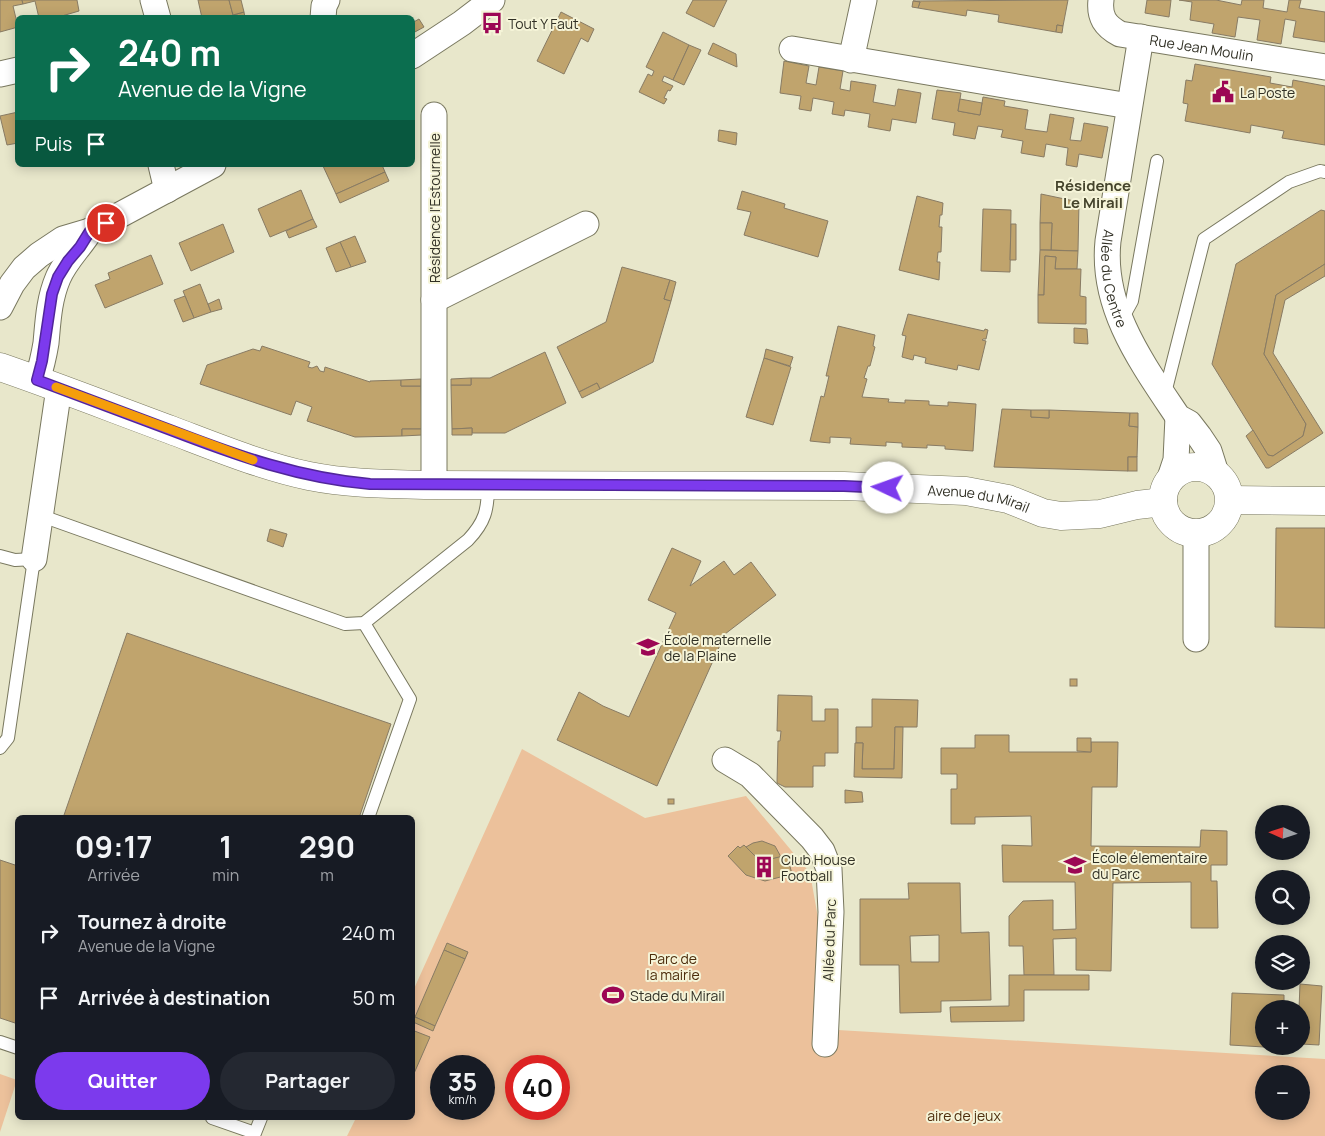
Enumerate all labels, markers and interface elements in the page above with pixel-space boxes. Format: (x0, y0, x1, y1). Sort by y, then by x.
bus stop icon: Tout Y Faut (479, 10, 505, 36)
place label: Tout Y Faut (508, 14, 579, 33)
text: 240 m (118, 29, 221, 77)
street label: Rue Jean Moulin (1149, 29, 1255, 65)
icon: right (35, 35, 100, 100)
text: Avenue de la Vigne (118, 74, 307, 104)
public building icon: La Poste (1210, 79, 1236, 105)
place label: La Poste (1240, 83, 1295, 102)
icon: arrive (82, 130, 110, 158)
text: Puis (35, 131, 72, 157)
street label: Résidence l'Estournelle (425, 133, 444, 283)
district label: Résidence Le Mirail (1055, 175, 1131, 213)
pin (85, 202, 127, 244)
icon: arrive (92, 209, 120, 237)
street label: Allée du Centre (1098, 228, 1132, 330)
position arrow (861, 461, 913, 513)
street label: Avenue du Mirail (927, 480, 1033, 516)
place label: École maternelle de la Plaine (664, 630, 771, 665)
school or university icon: École maternelle de la Plaine (635, 634, 661, 660)
north arrow (1255, 805, 1310, 860)
map controls (1255, 805, 1310, 1120)
text: 09:17 (75, 826, 153, 867)
text: 1 (219, 826, 232, 867)
text: 290 (299, 826, 355, 867)
place label: École élementaire du Parc (1092, 848, 1207, 883)
place label: Club House Football (781, 850, 855, 885)
school or university icon: École élementaire du Parc (1062, 852, 1088, 878)
building icon: Club House Football (751, 854, 777, 880)
text: Arrivée (88, 864, 140, 886)
text: min (212, 864, 239, 886)
text: m (320, 864, 334, 886)
button: search (1255, 870, 1310, 925)
street label: Allée du Parc (818, 898, 840, 982)
text: Tournez à droite (78, 909, 226, 935)
icon: right (35, 919, 63, 947)
text: 240 m (342, 920, 395, 946)
text: Avenue de la Vigne (78, 935, 215, 957)
button: layers (1255, 935, 1310, 990)
park label: Parc de la mairie (646, 949, 700, 984)
sports icon: Stade du Mirail (600, 982, 626, 1008)
icon: arrive (35, 984, 63, 1012)
text: Arrivée à destination (78, 985, 270, 1011)
text: 50 m (353, 985, 395, 1011)
place label: Stade du Mirail (630, 986, 725, 1005)
button: + (1255, 1000, 1310, 1055)
button: Quitter (35, 1052, 210, 1110)
button: Partager (220, 1052, 395, 1110)
speed limit sign: 40 (505, 1055, 570, 1120)
text: 35 (448, 1064, 477, 1099)
button: − (1255, 1065, 1310, 1120)
text: km/h (449, 1091, 476, 1108)
park label: aire de jeux (927, 1106, 1001, 1125)

